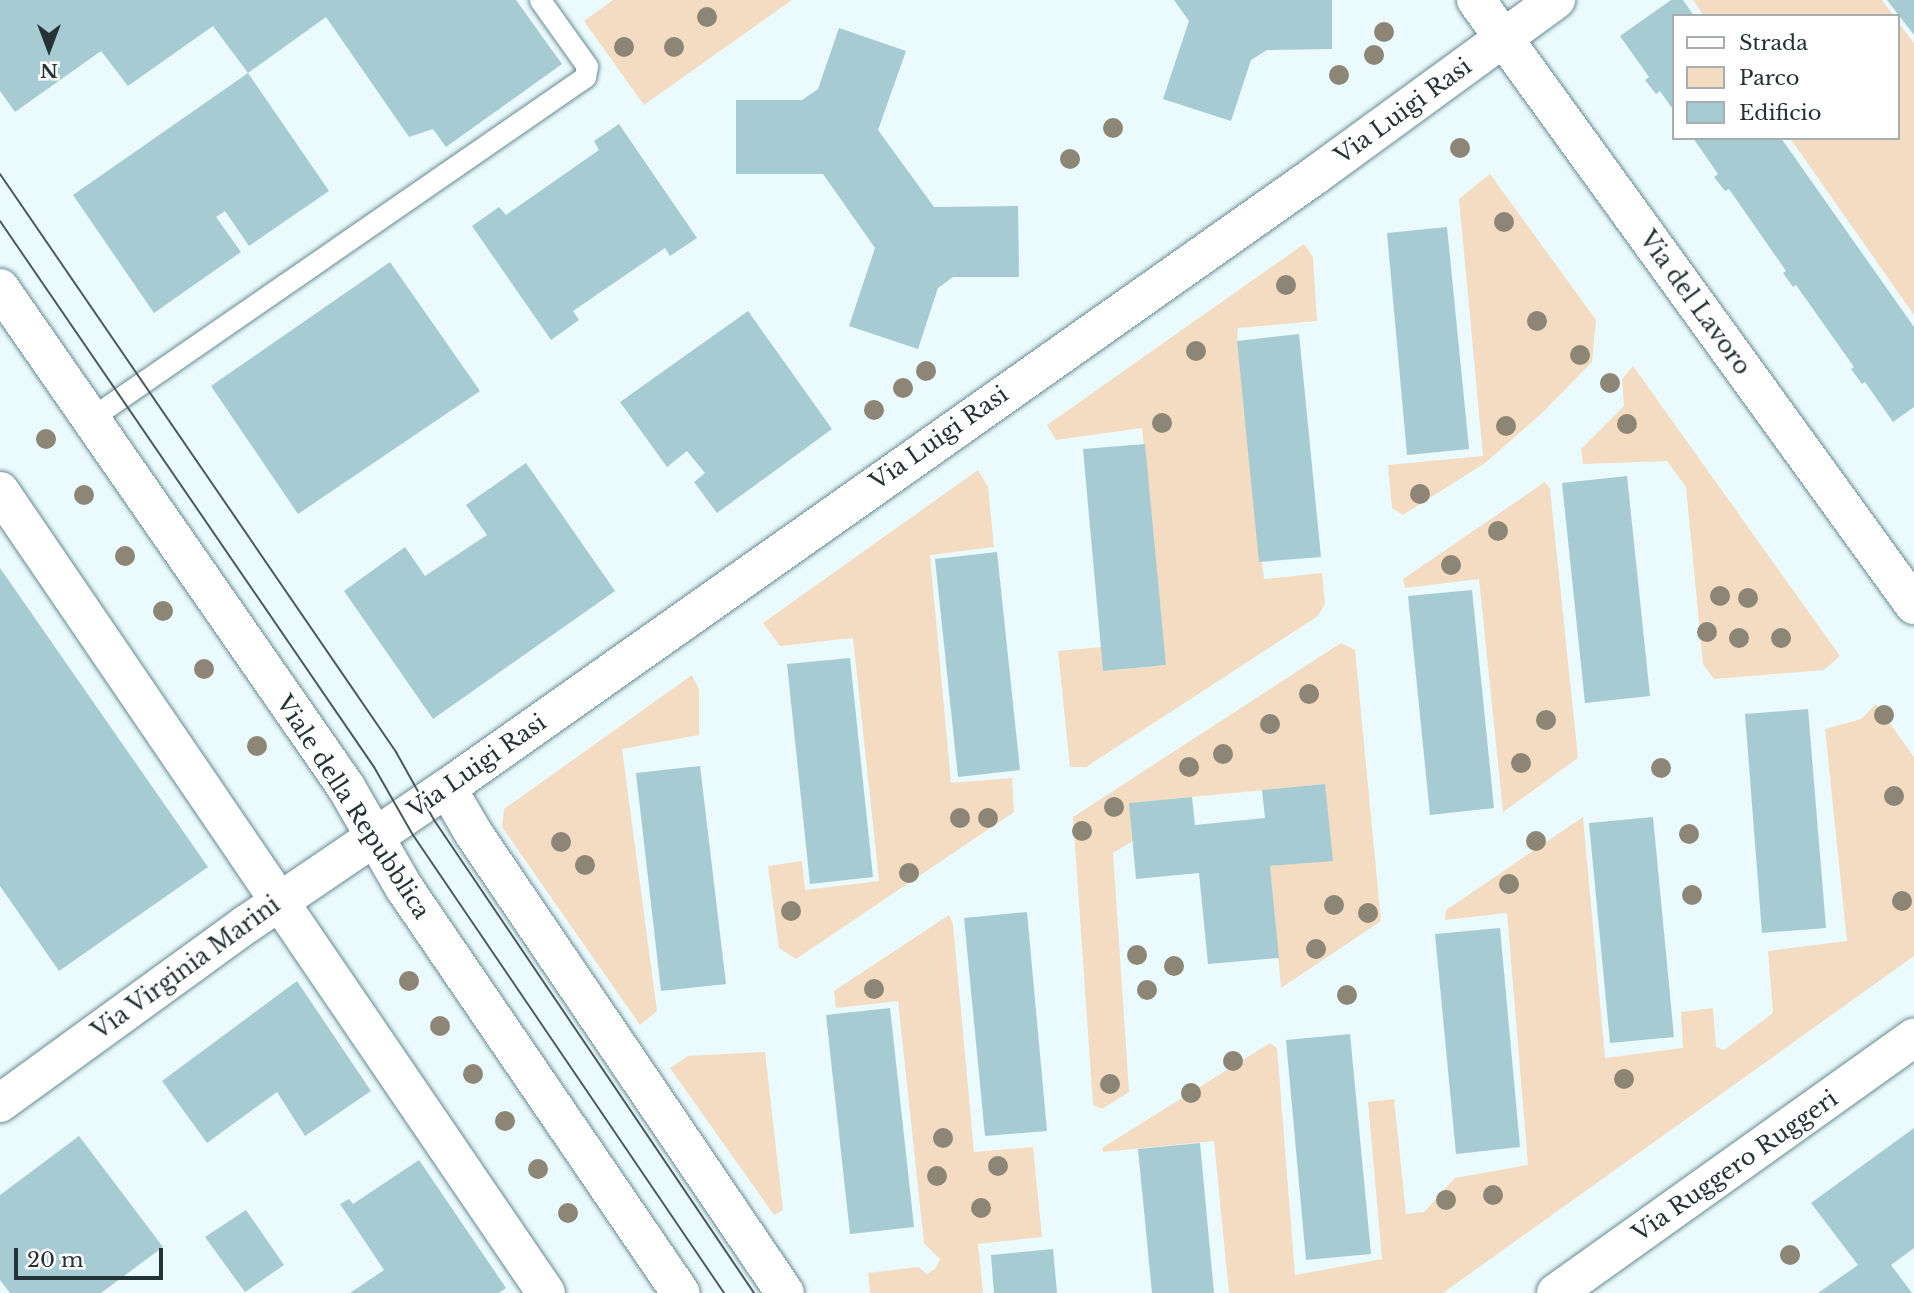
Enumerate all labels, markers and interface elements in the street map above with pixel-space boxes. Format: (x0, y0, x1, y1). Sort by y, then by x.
north arrow (14, 14, 84, 84)
legend (1672, 14, 1900, 140)
text: Strada (1739, 30, 1808, 56)
street label: Via Luigi Rasi (1329, 52, 1477, 170)
text: N (40, 59, 58, 82)
text: Parco (1739, 65, 1800, 91)
text: Edificio (1739, 100, 1821, 126)
street label: Via del Lavoro (1634, 226, 1756, 380)
street label: Via Luigi Rasi (865, 380, 1013, 496)
street label: Viale della Repubblica (270, 690, 436, 924)
street label: Via Luigi Rasi (403, 708, 551, 824)
street label: Via Virginia Marini (86, 890, 286, 1046)
street label: Via Ruggero Ruggeri (1627, 1085, 1843, 1247)
scale bar (18, 1234, 166, 1278)
text: 20 m (27, 1247, 84, 1273)

